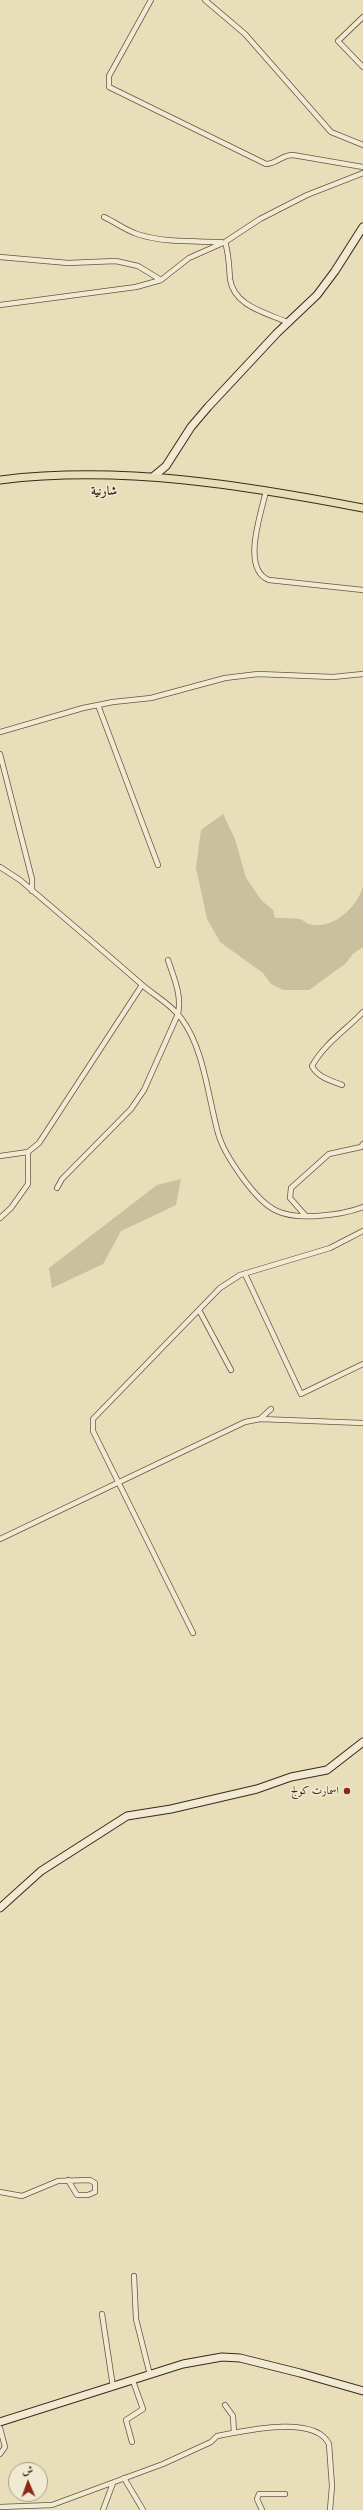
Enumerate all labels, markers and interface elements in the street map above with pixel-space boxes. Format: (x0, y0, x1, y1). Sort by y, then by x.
district label: شارنية (91, 484, 117, 500)
place label: اسمارت كولج (291, 1784, 339, 1798)
marker: اسمارت كولج (342, 1786, 352, 1796)
north arrow (8, 2462, 48, 2502)
text: ش (22, 2464, 33, 2477)

